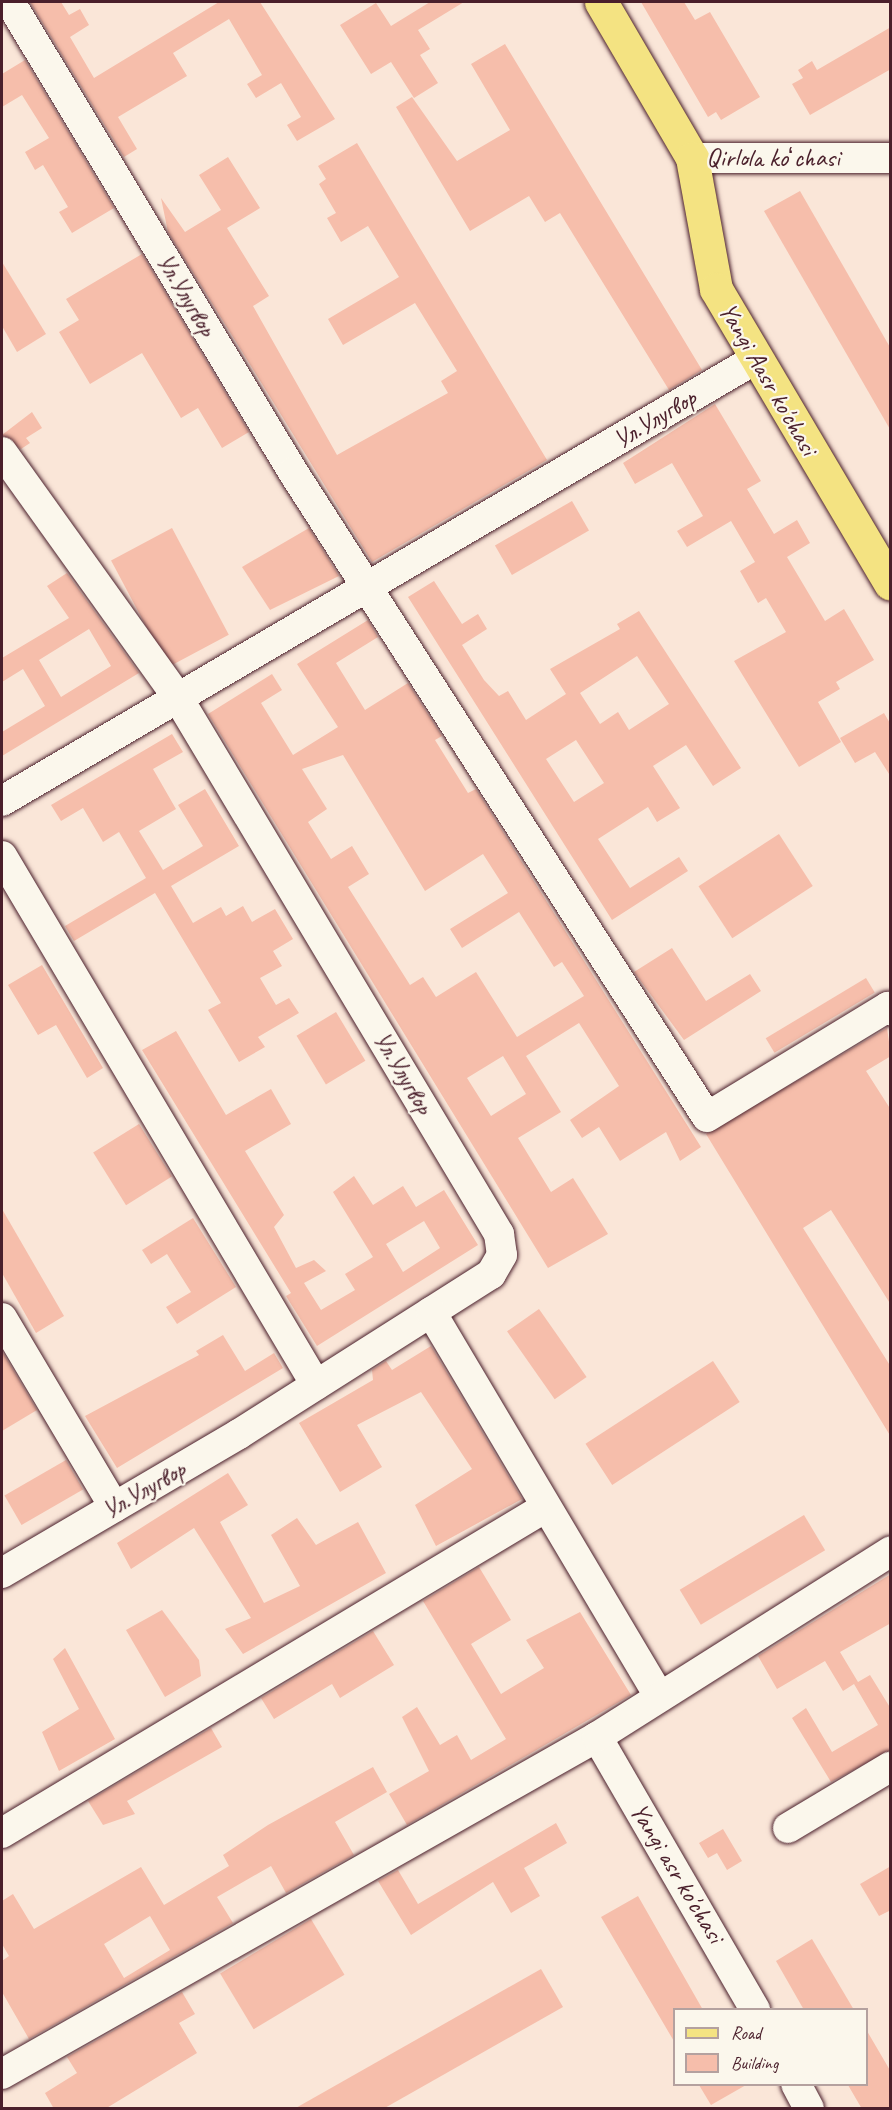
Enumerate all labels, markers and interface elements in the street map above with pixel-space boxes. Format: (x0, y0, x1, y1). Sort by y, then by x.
street label: Qirlola koʻchasi (706, 142, 840, 174)
street label: Ул.Улугвор (149, 248, 223, 342)
street label: Yangi Aasr ko'chasi (712, 297, 824, 461)
street label: Ул.Улугвор (608, 382, 702, 456)
street label: Ул.Улугвор (366, 1026, 440, 1120)
street label: Ул.Улугвор (97, 1454, 191, 1526)
street label: Yangi asr ko'chasi (623, 1797, 731, 1949)
legend (673, 2008, 868, 2086)
text: Road (731, 2022, 761, 2044)
text: Building (731, 2052, 778, 2074)

